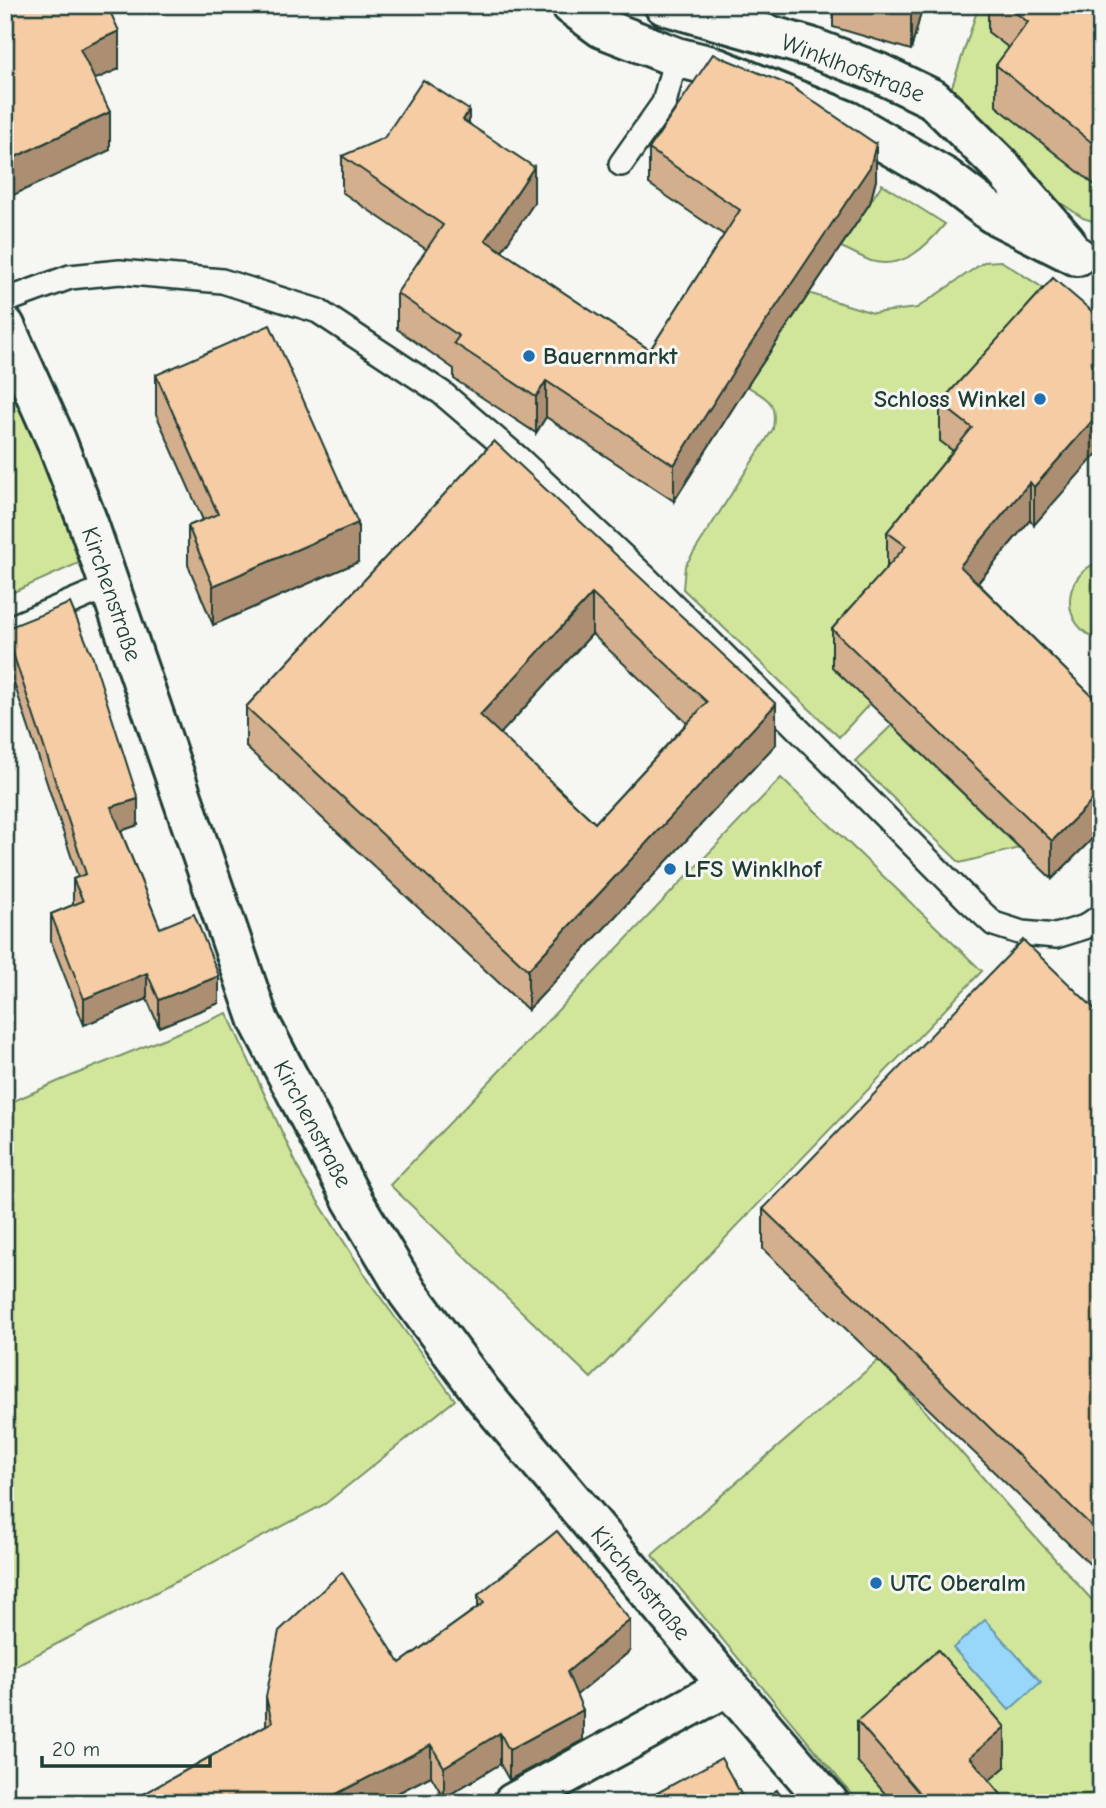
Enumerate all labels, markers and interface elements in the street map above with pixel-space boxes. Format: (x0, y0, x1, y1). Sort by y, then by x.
street label: Winklhofstraße (777, 28, 929, 108)
place label: Bauernmarkt (543, 342, 678, 370)
marker: Bauernmarkt (521, 348, 537, 364)
place label: Schloss Winkel (874, 385, 1026, 413)
marker: Schloss Winkel (1032, 391, 1048, 407)
street label: Kirchenstraße (76, 523, 148, 665)
place label: LFS Winklhof (684, 855, 822, 883)
marker: LFS Winklhof (662, 861, 678, 877)
street label: Kirchenstraße (268, 1055, 358, 1193)
street label: Kirchenstraße (585, 1520, 697, 1646)
place label: UTC Oberalm (890, 1569, 1026, 1597)
marker: UTC Oberalm (868, 1575, 884, 1591)
scale bar (42, 1724, 210, 1768)
text: 20 m (52, 1737, 100, 1761)

